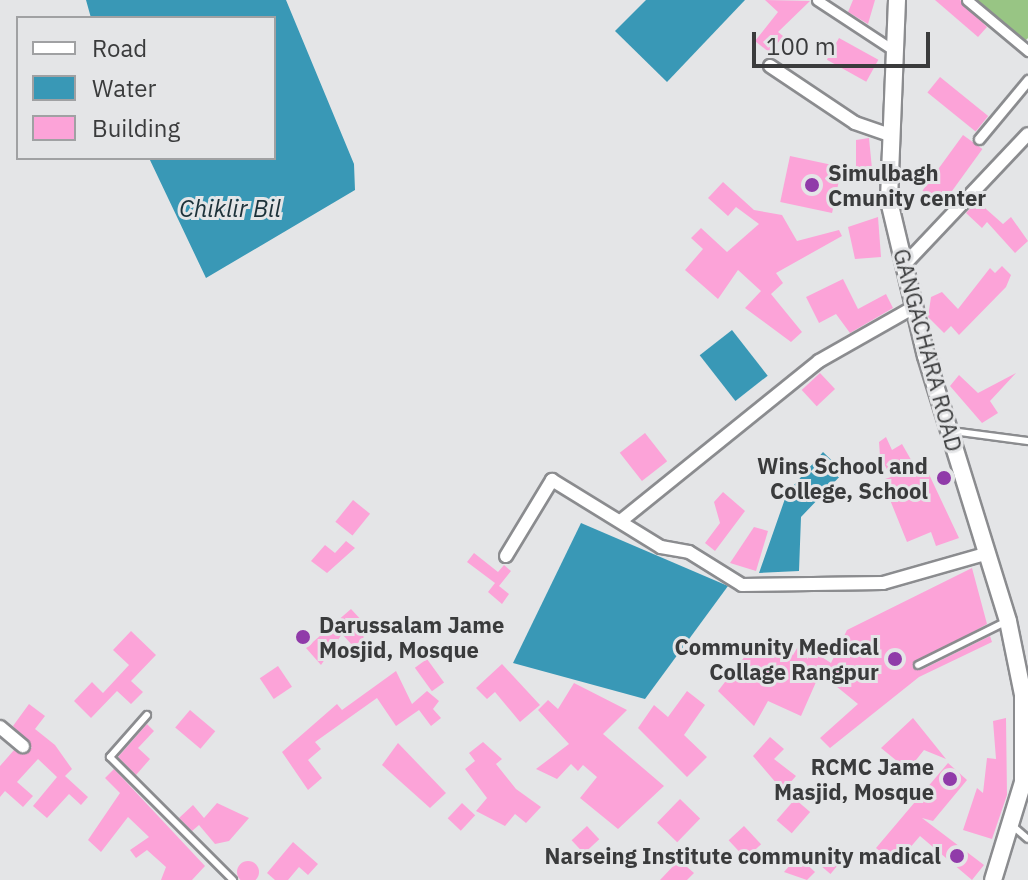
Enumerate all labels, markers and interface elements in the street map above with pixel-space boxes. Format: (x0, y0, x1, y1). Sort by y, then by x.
legend (16, 16, 276, 160)
scale bar (756, 16, 934, 66)
text: 100 m (766, 30, 836, 62)
text: Road (92, 32, 147, 64)
text: Water (92, 72, 156, 104)
text: Building (92, 112, 180, 144)
place label: Simulbagh Cmunity center (828, 159, 986, 210)
marker: Simulbagh Cmunity center (803, 176, 821, 194)
water label: Chiklir Bil (179, 195, 281, 223)
street label: GANGACHARA ROAD (888, 246, 968, 454)
place label: Wins School and College, School (757, 452, 928, 504)
marker: Wins School and College, School (935, 469, 953, 487)
place label: Darussalam Jame Mosjid, Mosque (319, 611, 504, 662)
marker: Darussalam Jame Mosjid, Mosque (294, 628, 312, 646)
place label: Community Medical Collage Rangpur (674, 633, 879, 684)
marker: Community Medical Collage Rangpur (886, 650, 904, 668)
place label: RCMC Jame Masjid, Mosque (774, 753, 934, 804)
marker: RCMC Jame Masjid, Mosque (941, 770, 959, 788)
place label: Narseing Institute community madical (544, 843, 941, 869)
marker: Narseing Institute community madical (948, 847, 966, 865)

